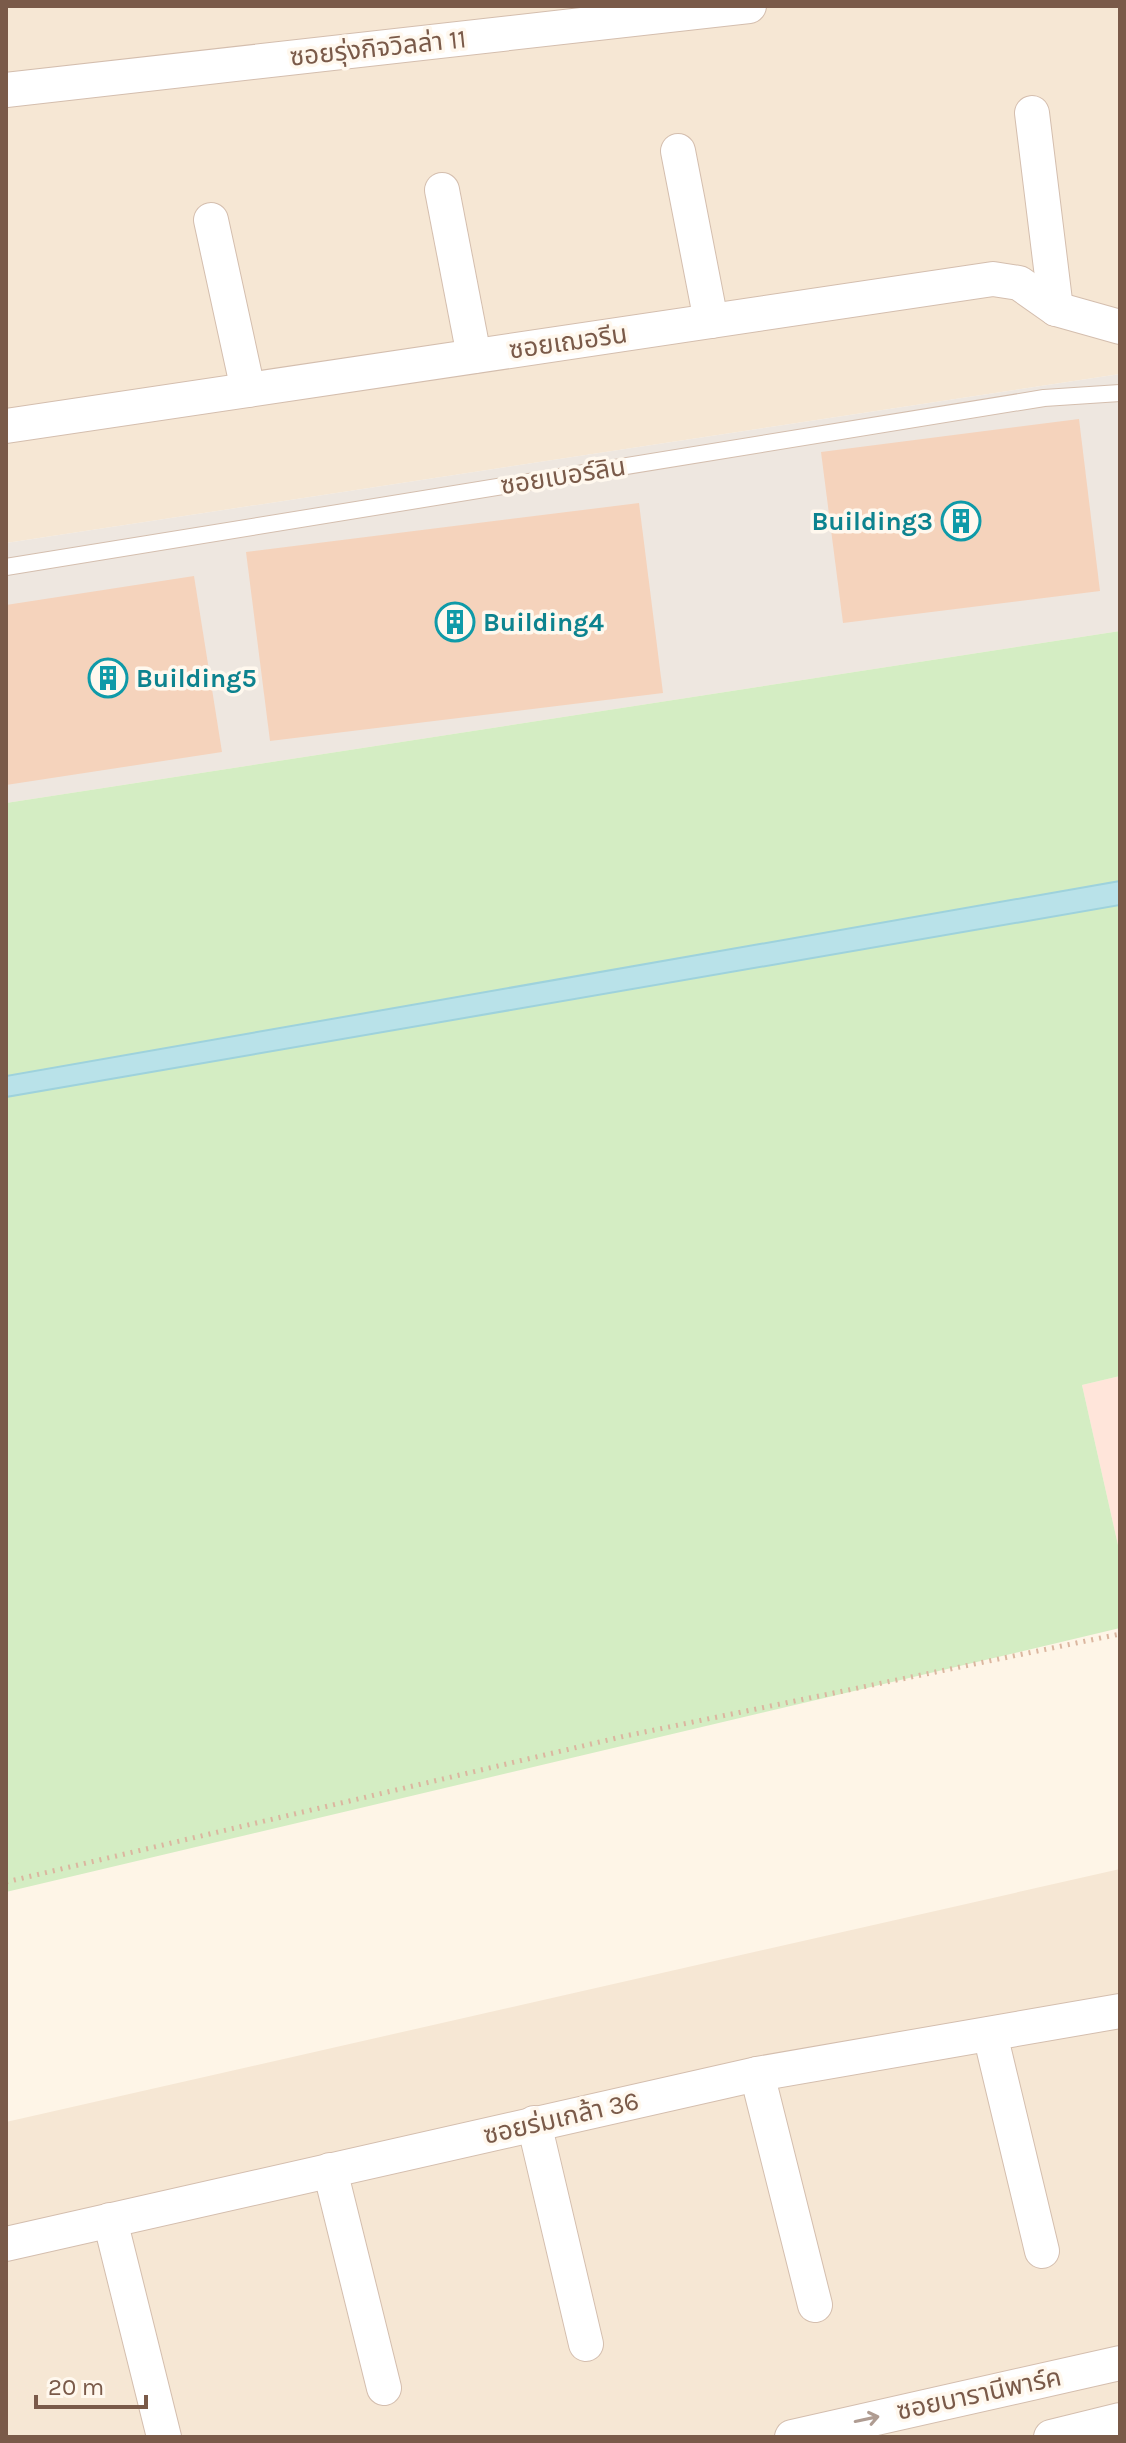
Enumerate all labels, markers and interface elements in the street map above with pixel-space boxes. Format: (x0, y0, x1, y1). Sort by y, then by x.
street label: ซอยรุ่งกิจวิลล่า 11 (288, 23, 468, 73)
street label: ซอยเฌอรีน (507, 318, 629, 366)
street label: ซอยเบอร์ลิน (498, 451, 628, 501)
building icon: Building3 (940, 500, 982, 542)
place label: Building3 (811, 506, 933, 537)
building icon: Building4 (434, 601, 476, 643)
place label: Building4 (483, 607, 604, 638)
building icon: Building5 (87, 657, 129, 699)
place label: Building5 (136, 663, 257, 694)
street label: ซอยร่มเกล้า 36 (480, 2085, 642, 2151)
scale bar (36, 2359, 146, 2409)
street label: ซอยบารานีพาร์ค (894, 2361, 1064, 2427)
text: 20 m (48, 2373, 104, 2401)
one-way arrow (854, 2411, 880, 2426)

